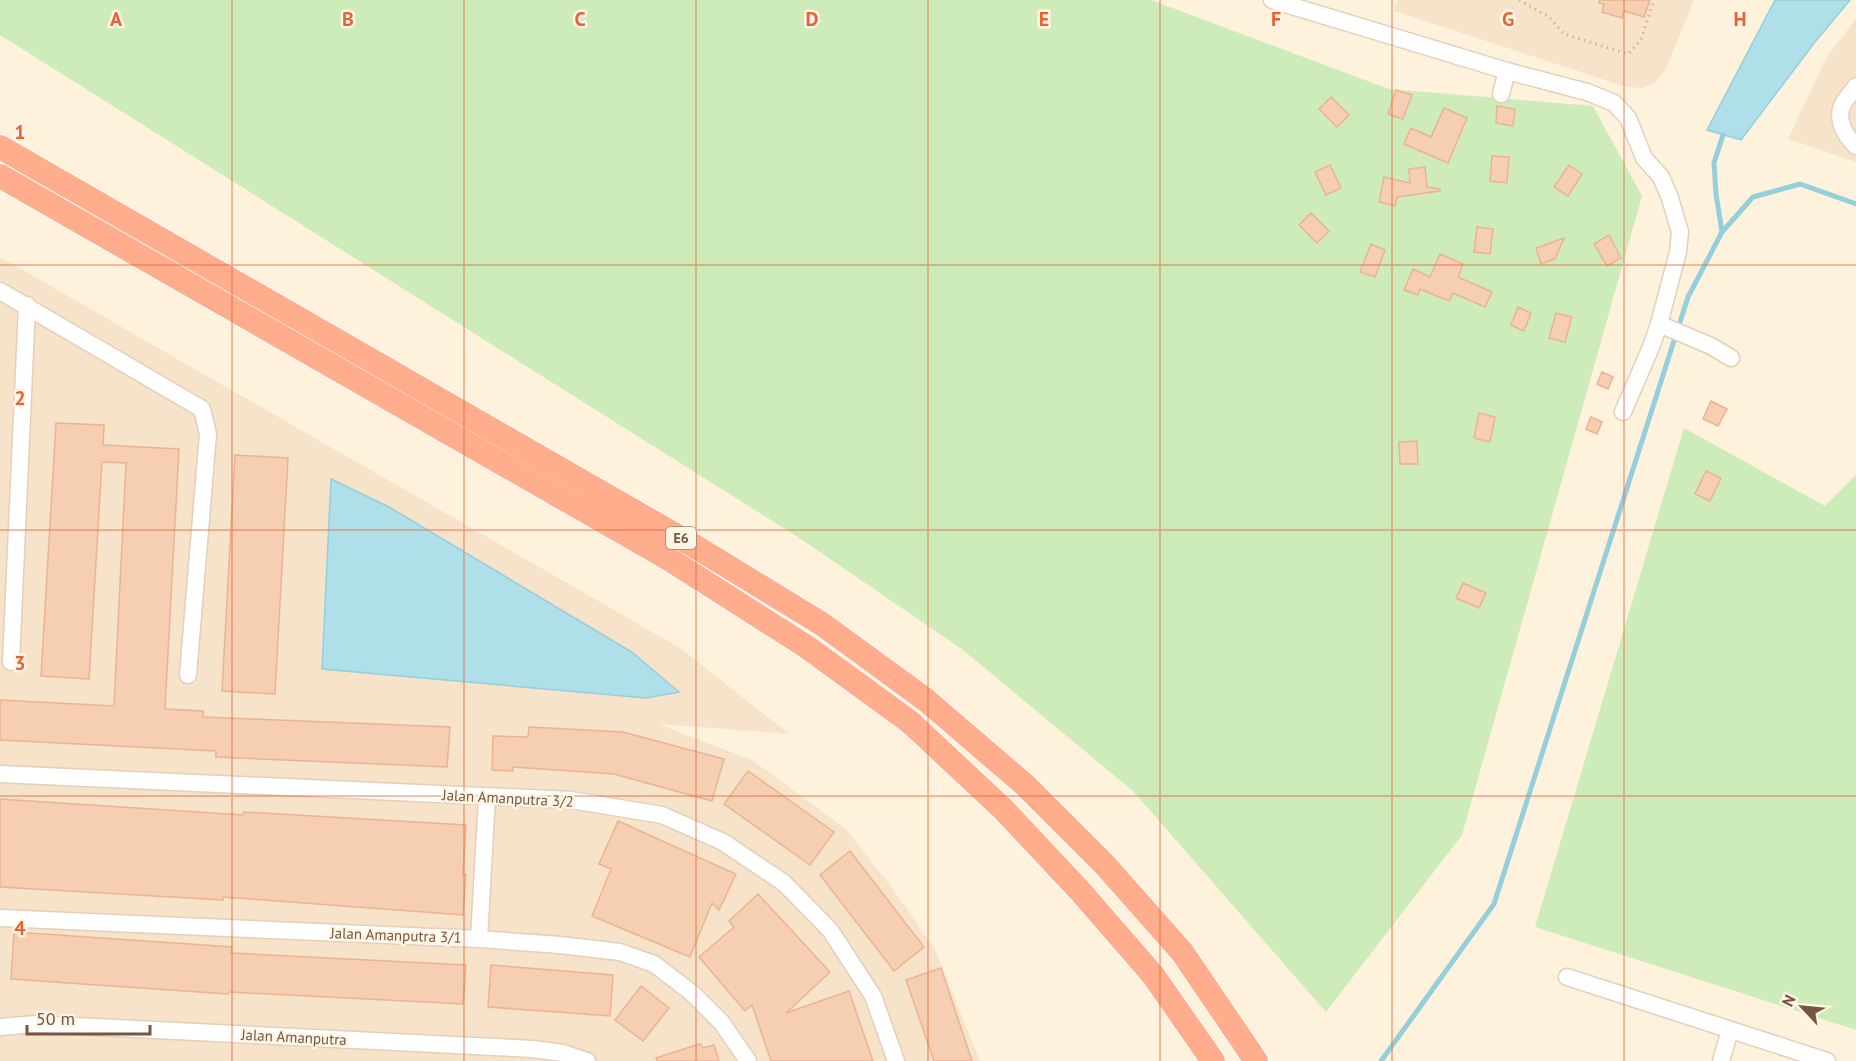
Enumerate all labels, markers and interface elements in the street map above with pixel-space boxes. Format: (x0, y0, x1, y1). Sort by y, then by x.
text: A (110, 6, 123, 32)
text: B (342, 6, 354, 32)
text: C (574, 6, 586, 32)
text: D (806, 6, 819, 32)
text: E (1039, 6, 1049, 32)
text: F (1271, 6, 1281, 32)
text: G (1502, 6, 1514, 32)
text: H (1733, 6, 1747, 32)
text: 1 (14, 119, 26, 145)
text: 2 (14, 385, 26, 411)
road number: E6 (666, 527, 696, 549)
text: 3 (14, 650, 26, 676)
street label: Jalan Amanputra 3/2 (441, 785, 574, 811)
text: 4 (14, 915, 26, 941)
street label: Jalan Amanputra 3/1 (329, 923, 462, 947)
north arrow (1772, 977, 1832, 1037)
text: N (1777, 991, 1800, 1010)
scale bar (27, 998, 150, 1036)
text: 50 m (36, 1007, 75, 1030)
street label: Jalan Amanputra (240, 1025, 347, 1049)

